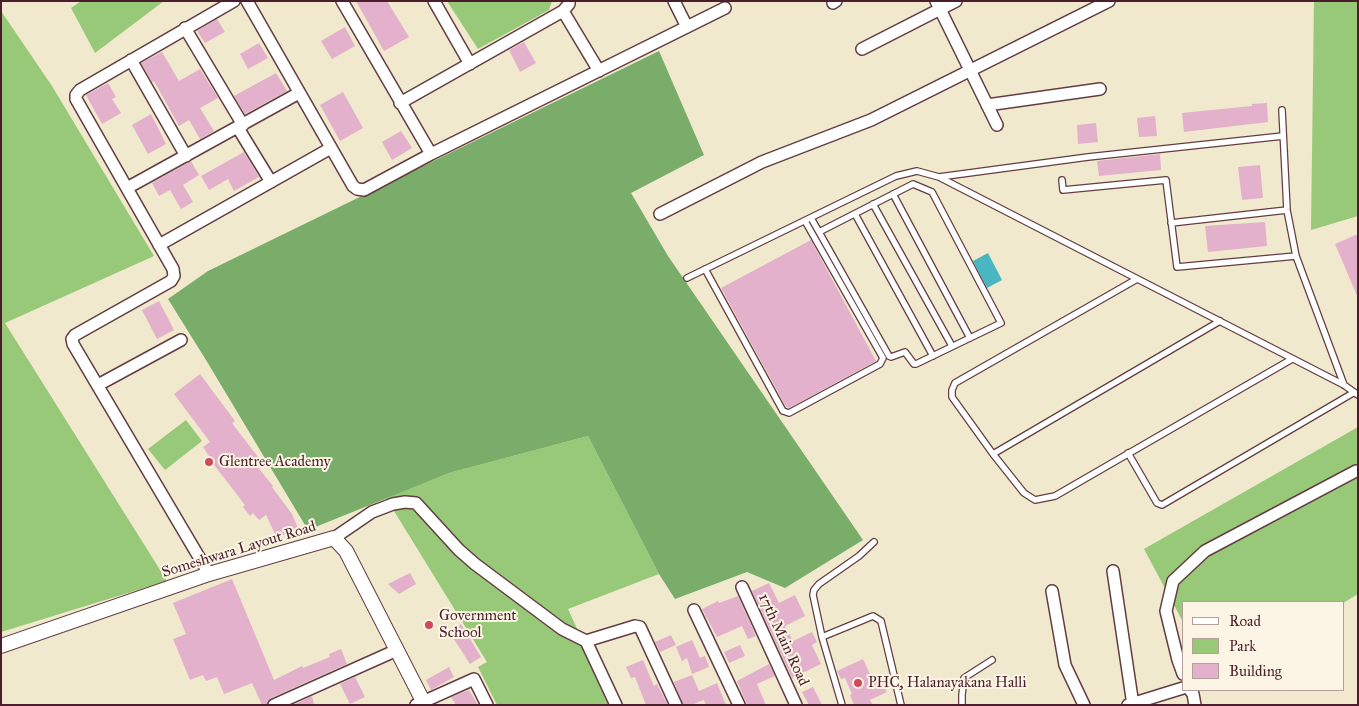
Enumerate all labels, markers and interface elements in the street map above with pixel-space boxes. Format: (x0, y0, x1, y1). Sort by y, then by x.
place label: Glentree Academy (219, 453, 331, 471)
marker: Glentree Academy (203, 456, 215, 468)
street label: Someshwara Layout Road (160, 518, 318, 582)
street label: 17th Main Road (754, 591, 812, 689)
legend (1182, 601, 1344, 691)
place label: Government School (439, 607, 517, 642)
text: Road (1229, 612, 1261, 630)
marker: Government School (423, 619, 435, 631)
text: Park (1229, 637, 1256, 655)
text: Building (1229, 662, 1282, 680)
place label: PHC, Halanayakana Halli (868, 674, 1027, 692)
marker: PHC, Halanayakana Halli (852, 677, 864, 689)

